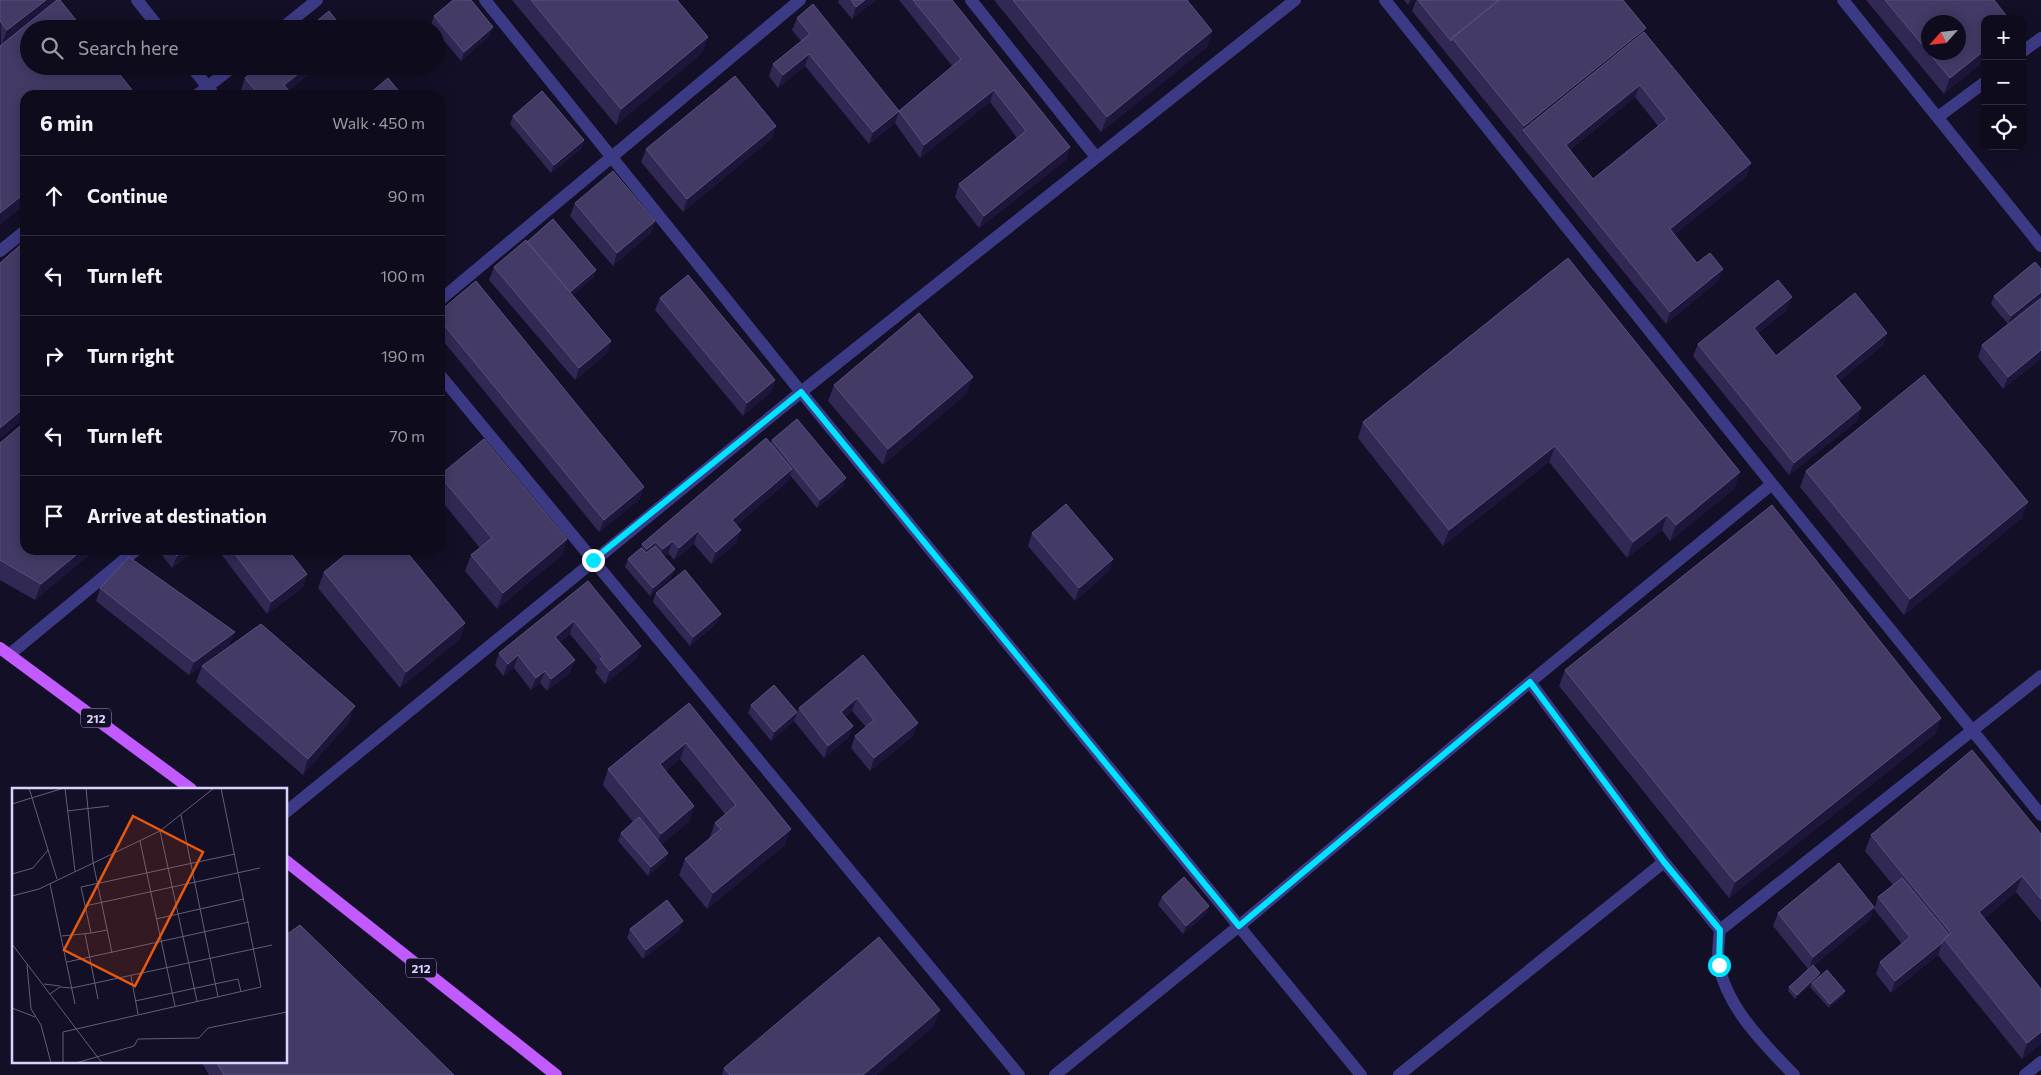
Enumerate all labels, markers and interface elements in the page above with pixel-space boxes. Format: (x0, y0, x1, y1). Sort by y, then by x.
north arrow (1921, 15, 1966, 60)
map controls (1981, 15, 2026, 150)
button: + (1981, 15, 2026, 60)
search box (20, 20, 445, 75)
icon: search (38, 34, 66, 62)
text: Search here (78, 36, 178, 59)
button: − (1981, 60, 2026, 105)
button: locate (1981, 105, 2026, 150)
text: 6 min (40, 110, 93, 135)
text: Walk · 450 m (332, 113, 425, 132)
icon: ahead (40, 182, 68, 210)
text: Continue (87, 184, 167, 207)
text: 90 m (388, 186, 425, 205)
icon: left (40, 262, 68, 290)
text: Turn left (87, 264, 162, 287)
text: 100 m (380, 266, 425, 285)
icon: right (40, 342, 68, 370)
text: Turn right (87, 344, 174, 367)
text: 190 m (381, 346, 425, 365)
icon: left (40, 422, 68, 450)
text: Turn left (87, 424, 162, 447)
text: 70 m (389, 426, 425, 445)
icon: arrive (40, 502, 68, 530)
text: Arrive at destination (87, 504, 267, 527)
route end (582, 549, 605, 572)
road number: 212 (81, 708, 111, 728)
inset map (12, 788, 288, 1062)
route start (1708, 954, 1731, 977)
road number: 212 (406, 958, 436, 978)

